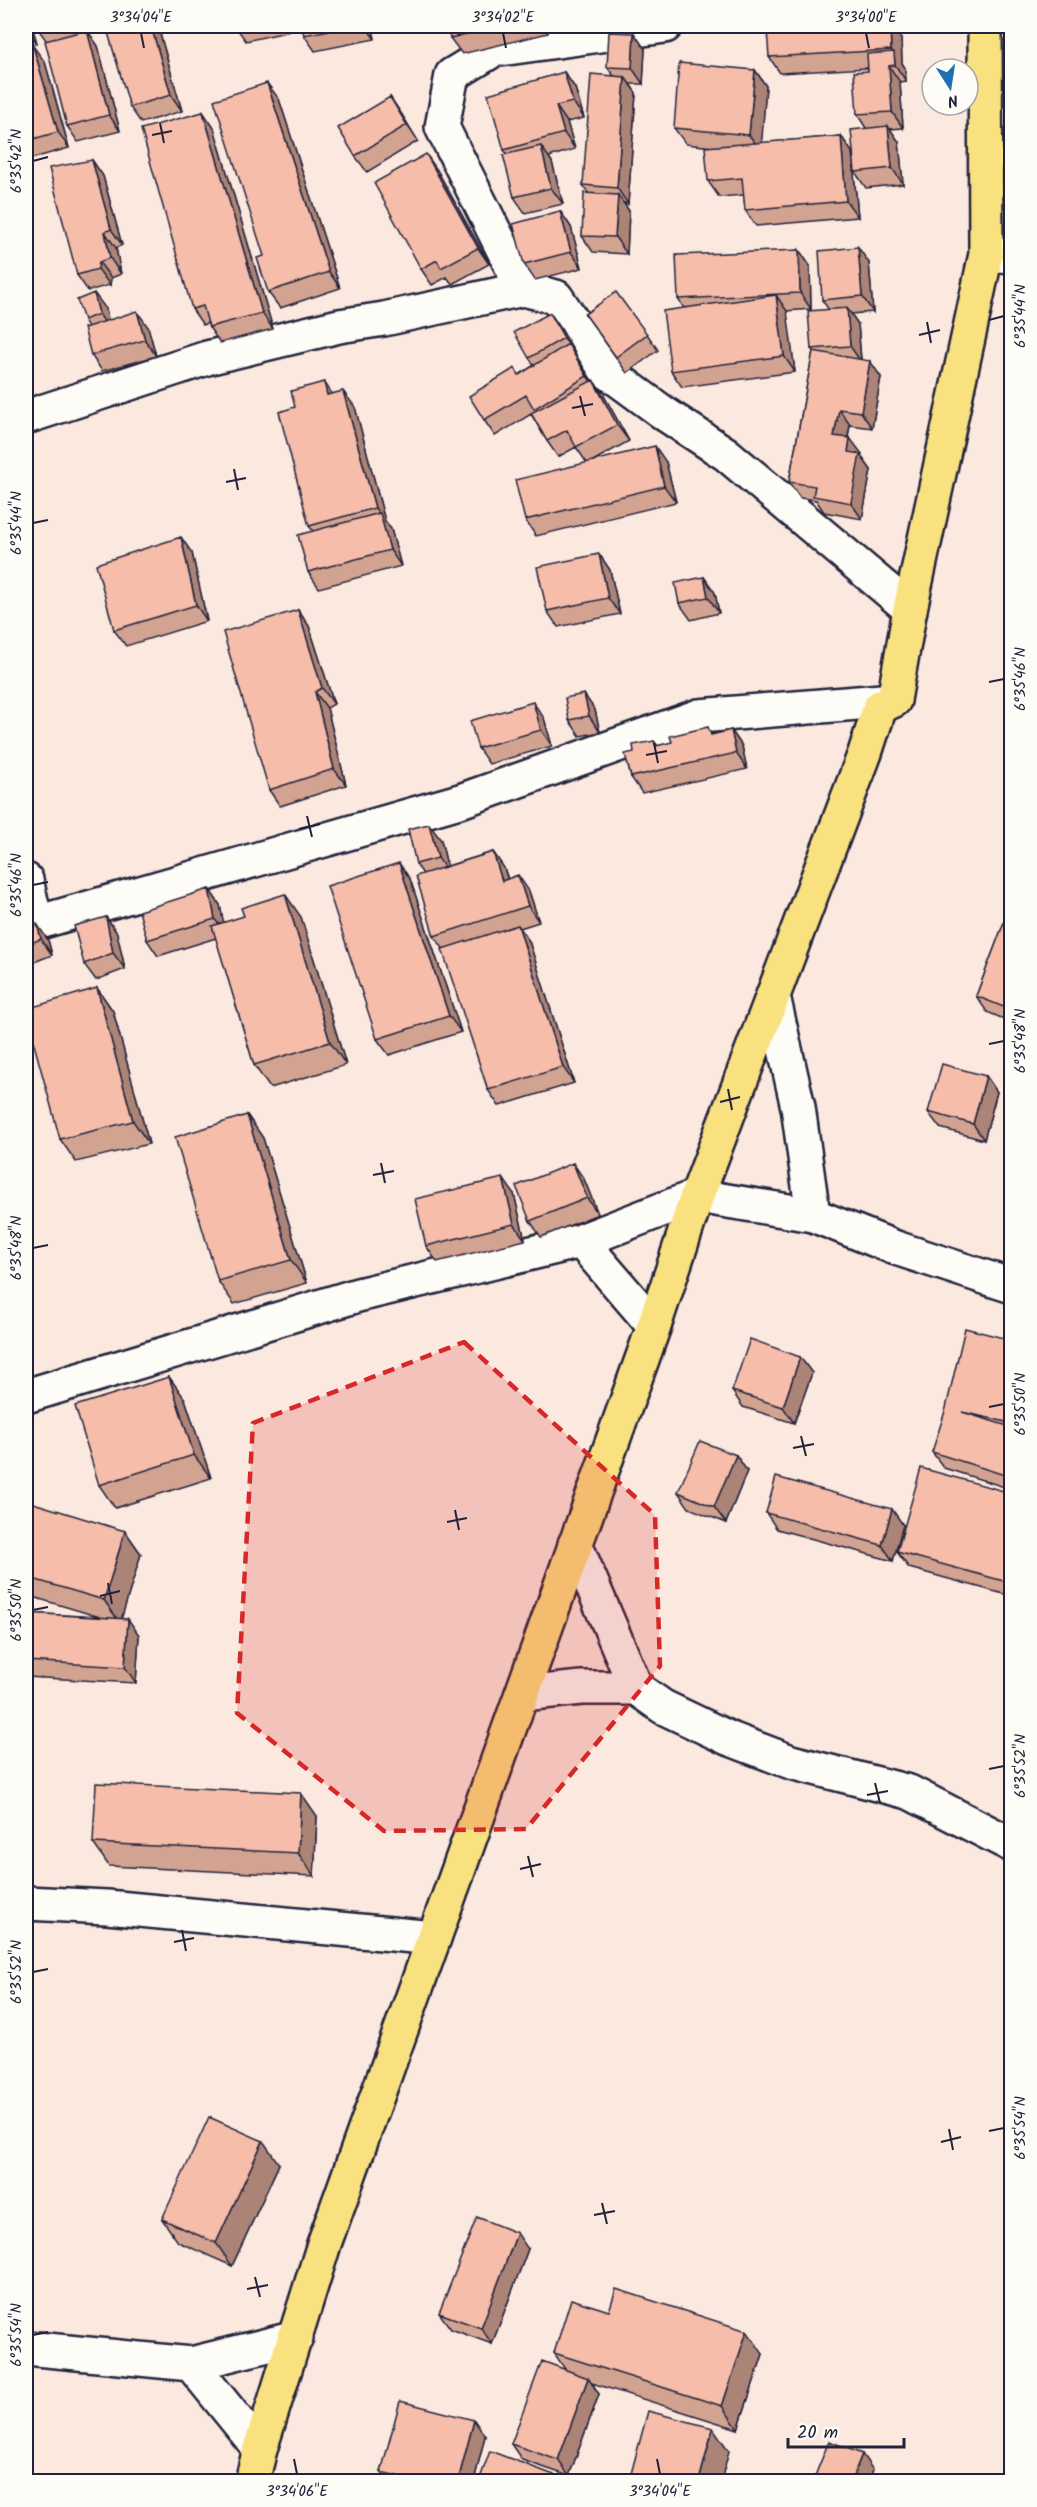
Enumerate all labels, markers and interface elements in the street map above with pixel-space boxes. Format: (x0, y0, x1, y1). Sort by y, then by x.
text: 3°34'04"E (110, 6, 173, 30)
text: 3°34'02"E (472, 6, 536, 30)
text: 3°34'00"E (835, 6, 898, 30)
north arrow (920, 57, 980, 117)
text: N (945, 87, 960, 113)
text: 6°35'42"N (5, 129, 29, 193)
text: 6°35'44"N (1009, 284, 1033, 348)
text: 6°35'44"N (5, 491, 29, 555)
text: 6°35'46"N (1009, 647, 1033, 711)
text: 6°35'46"N (5, 853, 29, 917)
text: 6°35'48"N (1009, 1009, 1033, 1073)
text: 6°35'48"N (5, 1216, 29, 1280)
text: 6°35'50"N (1009, 1373, 1033, 1435)
text: 6°35'50"N (5, 1579, 29, 1641)
text: 6°35'52"N (1009, 1734, 1033, 1798)
text: 6°35'52"N (5, 1940, 29, 2004)
text: 6°35'54"N (1009, 2096, 1033, 2160)
text: 6°35'54"N (5, 2303, 29, 2367)
scale bar (788, 2411, 904, 2449)
text: 20 m (797, 2419, 838, 2448)
text: 3°34'06"E (266, 2480, 329, 2504)
text: 3°34'04"E (629, 2480, 692, 2504)

